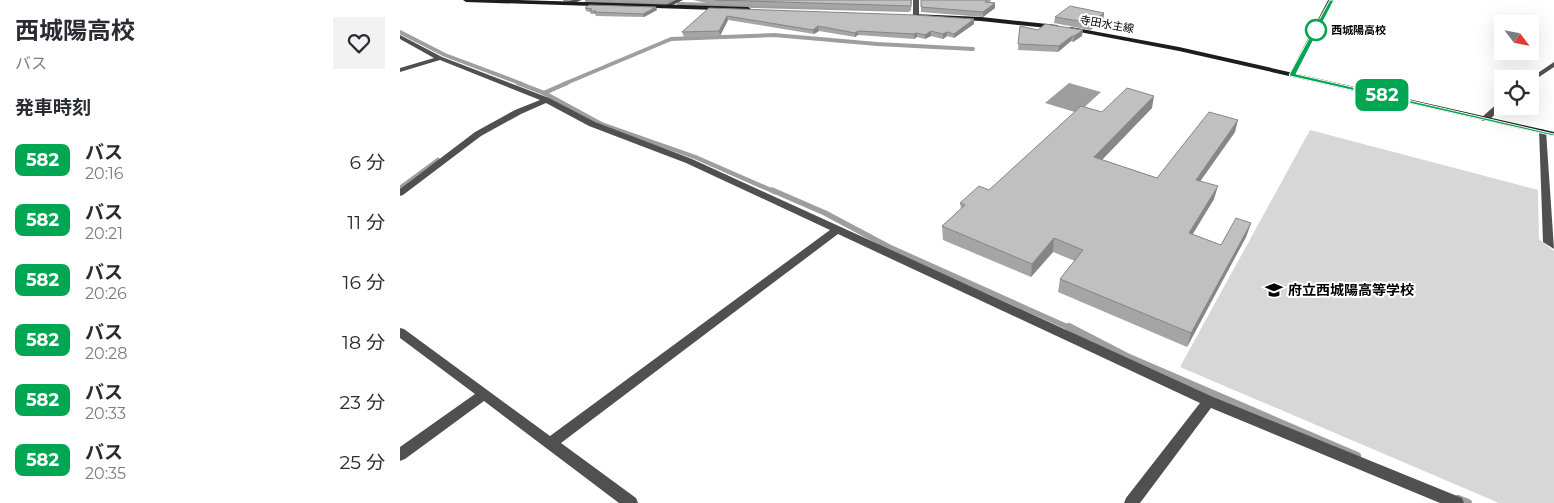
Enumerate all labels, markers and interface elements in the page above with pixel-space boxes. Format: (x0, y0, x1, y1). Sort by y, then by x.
street label: 寺田水主線 (1079, 12, 1135, 36)
north arrow (1494, 15, 1539, 60)
map controls (1494, 15, 1539, 115)
text: 西城陽高校 (15, 16, 135, 45)
button: heart (333, 17, 385, 69)
marker: 西城陽高校 (1305, 19, 1327, 41)
place label: 西城陽高校 (1331, 23, 1386, 37)
text: バス (15, 54, 47, 73)
button: locate (1494, 70, 1539, 115)
line badge: 582 (1353, 79, 1411, 111)
text: 582 (1365, 84, 1399, 106)
text: 発車時刻 (15, 96, 91, 119)
text: バス (85, 141, 123, 164)
text: 582 (26, 149, 59, 171)
text: 6 分 (349, 151, 385, 174)
text: 20:16 (85, 164, 124, 183)
text: バス (85, 201, 123, 224)
text: 582 (26, 209, 59, 231)
text: 11 分 (347, 211, 385, 234)
text: 20:21 (85, 224, 123, 243)
text: バス (85, 261, 123, 284)
text: 582 (26, 269, 59, 291)
text: 16 分 (343, 271, 385, 294)
school or university icon: 府立西城陽高等学校 (1264, 280, 1284, 300)
place label: 府立西城陽高等学校 (1288, 281, 1414, 299)
text: 20:26 (85, 284, 127, 303)
text: バス (85, 321, 123, 344)
text: 582 (26, 329, 59, 351)
text: 18 分 (342, 331, 385, 354)
text: 20:28 (85, 344, 127, 363)
text: バス (85, 381, 123, 404)
text: 582 (26, 389, 59, 411)
text: 23 分 (340, 391, 385, 414)
text: 20:33 (85, 404, 126, 423)
text: バス (85, 441, 123, 464)
text: 582 (26, 449, 59, 471)
text: 25 分 (339, 451, 385, 474)
text: 20:35 (85, 464, 126, 483)

